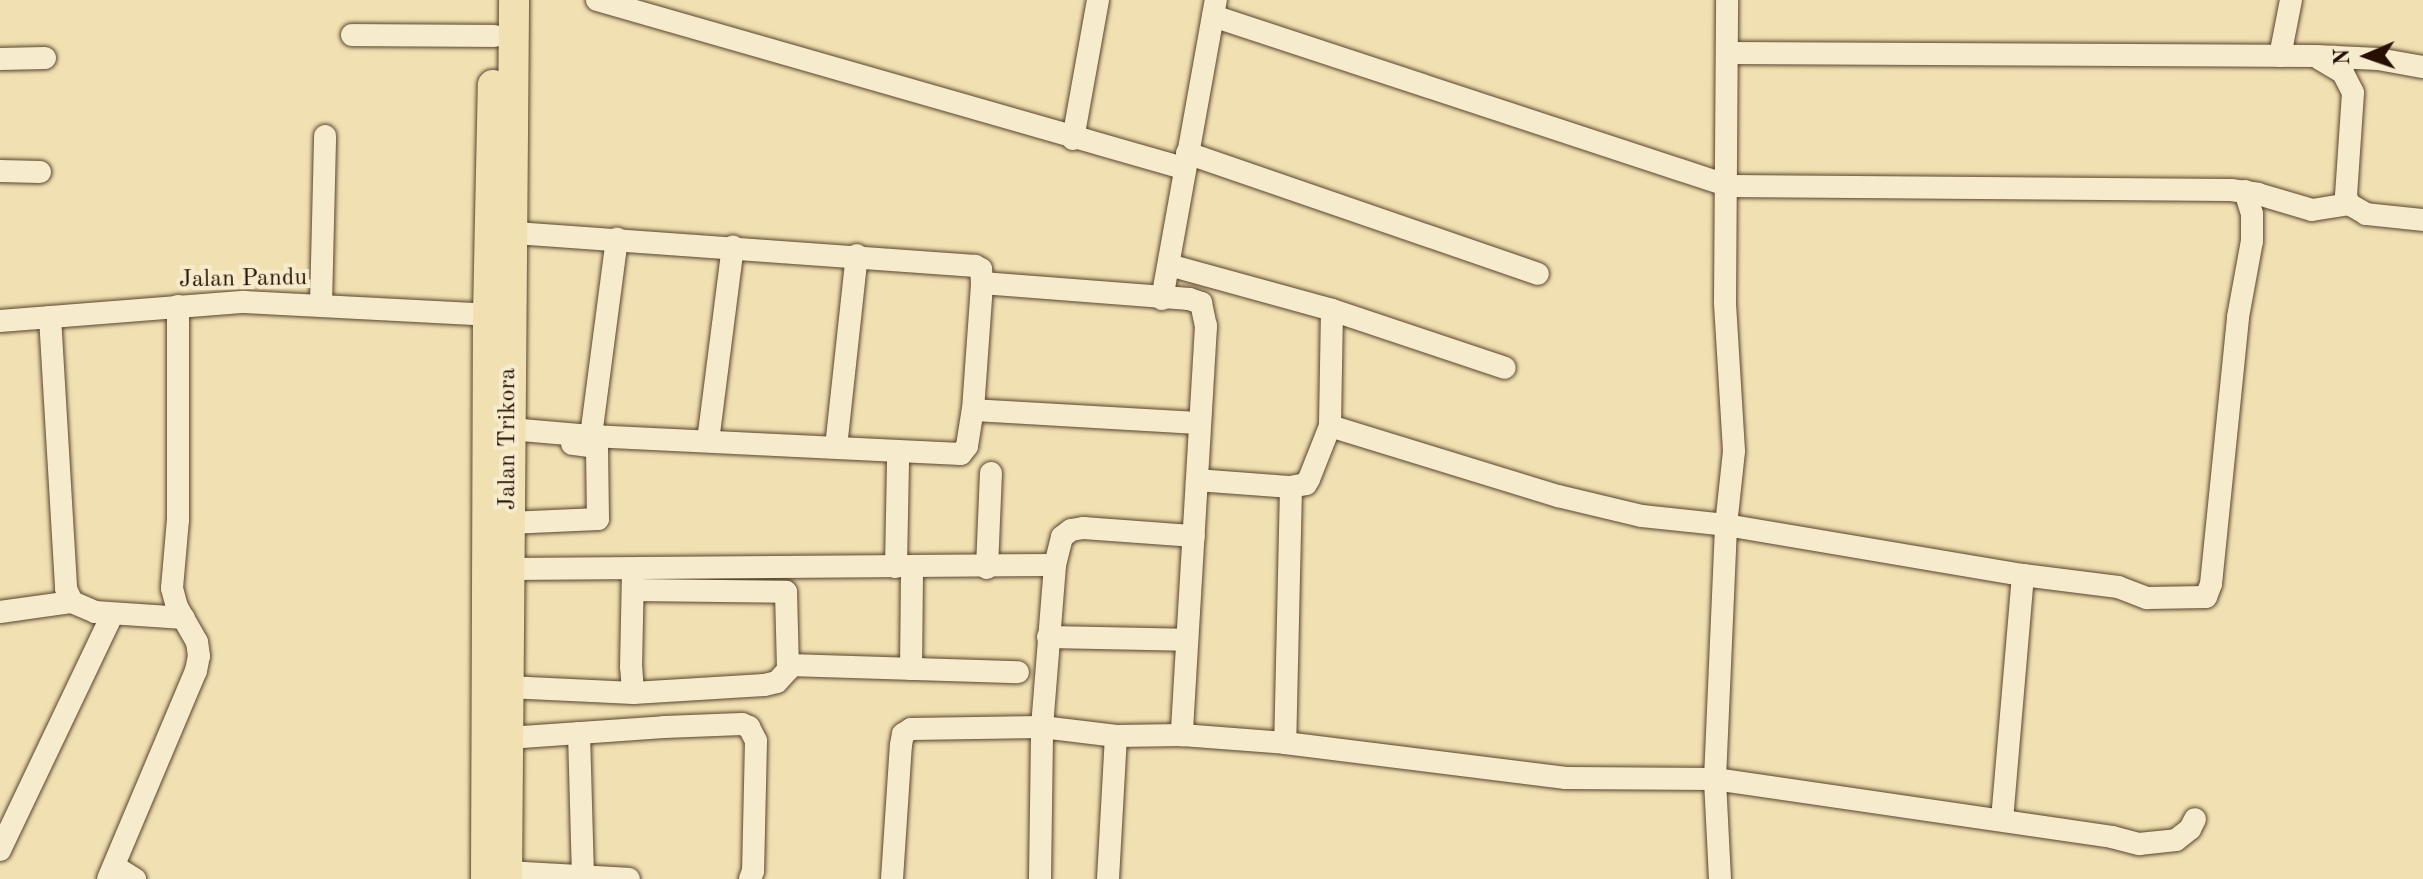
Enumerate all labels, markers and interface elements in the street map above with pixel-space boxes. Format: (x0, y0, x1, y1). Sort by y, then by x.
north arrow (2327, 16, 2407, 96)
text: N (2332, 48, 2354, 66)
street label: Jalan Pandu (179, 264, 307, 296)
street label: Jalan Trikora (495, 368, 523, 510)

